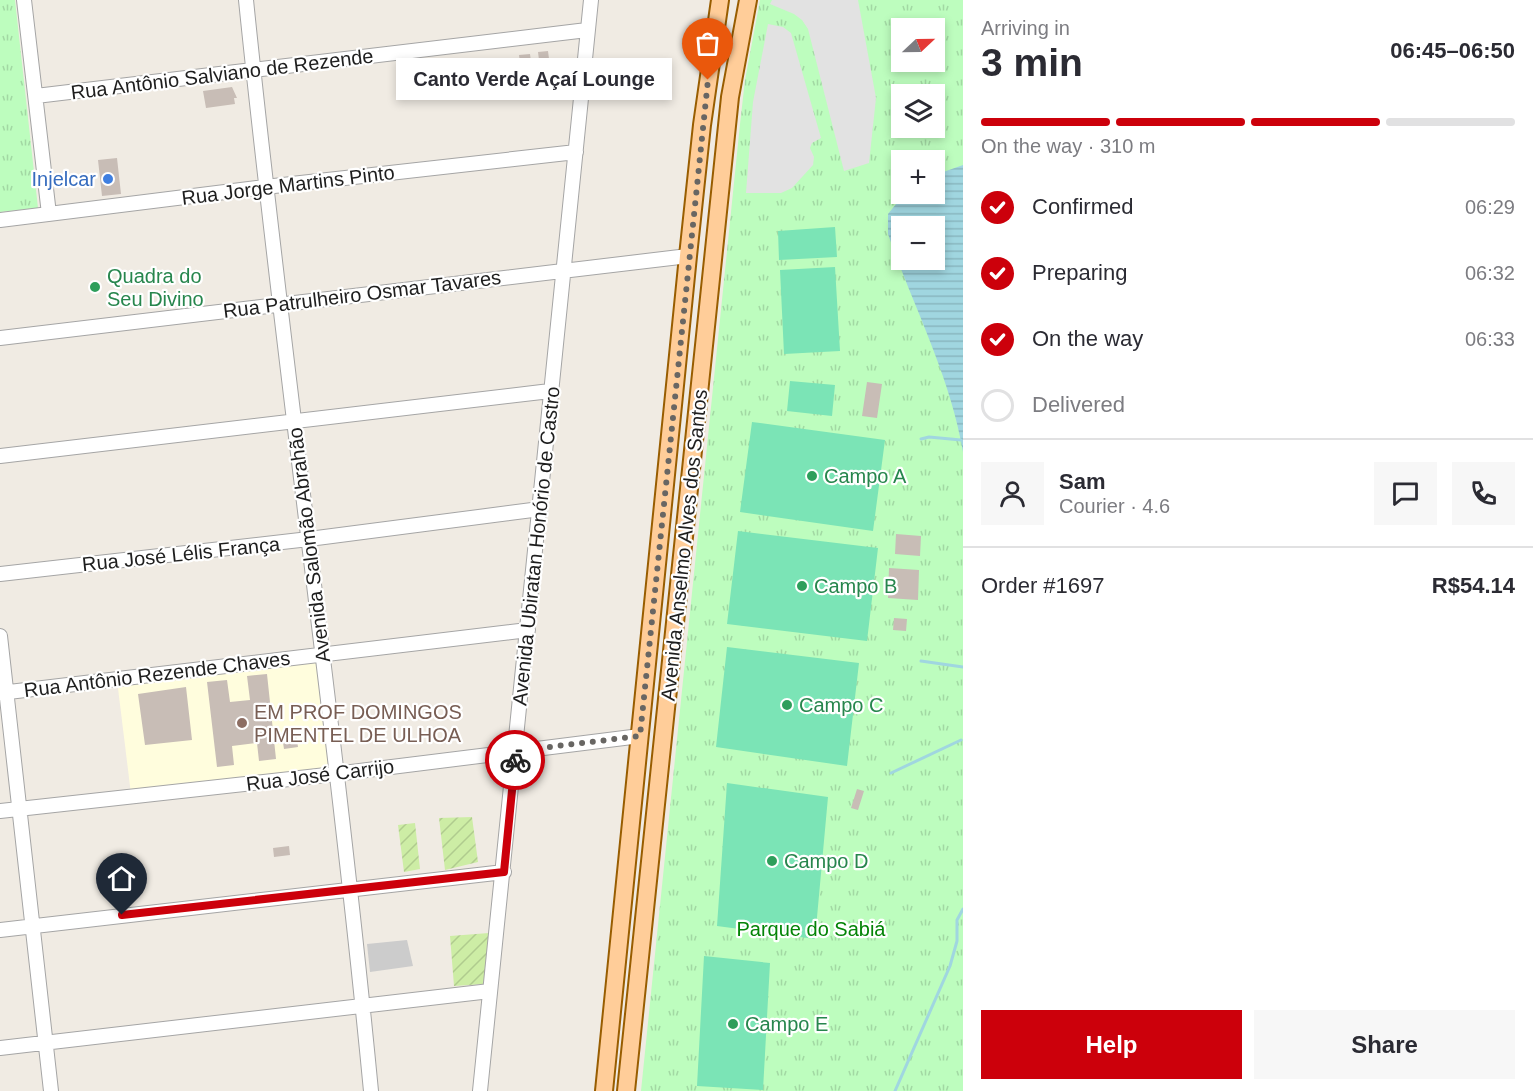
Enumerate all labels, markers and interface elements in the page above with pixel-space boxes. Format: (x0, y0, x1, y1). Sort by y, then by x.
text: Arriving in (981, 17, 1070, 39)
pin (682, 18, 733, 80)
north arrow (891, 18, 945, 72)
map controls (891, 18, 945, 270)
icon: bag (691, 27, 724, 60)
text: 06:45–06:50 (1390, 38, 1515, 63)
text: 3 min (981, 41, 1083, 84)
street label: Rua Antônio Salviano de Rezende (69, 45, 375, 103)
callout: Canto Verde Açaí Lounge (396, 59, 672, 101)
text: Canto Verde Açaí Lounge (413, 68, 655, 90)
button: layers (891, 84, 945, 138)
text: On the way · 310 m (981, 135, 1156, 157)
button: + (891, 150, 945, 204)
street label: Rua Jorge Martins Pinto (180, 161, 396, 209)
place label: Injelcar (32, 168, 96, 190)
marker: Injelcar (101, 172, 115, 186)
icon: check (981, 191, 1014, 224)
text: Confirmed (1032, 194, 1133, 219)
text: 06:29 (1465, 196, 1515, 218)
button: − (891, 216, 945, 270)
icon: check (981, 257, 1014, 290)
text: Preparing (1032, 260, 1127, 285)
text: 06:32 (1465, 262, 1515, 284)
place label: Quadra do Seu Divino (107, 265, 204, 310)
street label: Rua Patrulheiro Osmar Tavares (222, 266, 502, 322)
marker: Quadra do Seu Divino (88, 280, 102, 294)
icon: check (981, 323, 1014, 356)
text: On the way (1032, 326, 1143, 351)
text: 06:33 (1465, 328, 1515, 350)
street label: Avenida Ubiratan Honório de Castro (508, 385, 564, 707)
street label: Avenida Anselmo Alves dos Santos (657, 388, 711, 702)
text: Delivered (1032, 392, 1125, 417)
street label: Avenida Salomão Abrahão (284, 426, 334, 664)
button: person (981, 462, 1044, 525)
button: chat (1374, 462, 1437, 525)
button: phone (1452, 462, 1515, 525)
place label: Campo A (824, 465, 907, 487)
marker: Campo A (805, 469, 819, 483)
text: Sam (1059, 469, 1105, 494)
text: Courier · 4.6 (1059, 495, 1170, 517)
street label: Rua José Lélis França (81, 533, 282, 575)
text: Order #1697 (981, 573, 1105, 598)
text: R$54.14 (1432, 573, 1515, 598)
place label: Campo B (814, 575, 897, 597)
marker: Campo B (795, 579, 809, 593)
street label: Rua Antônio Rezende Chaves (23, 647, 291, 701)
place label: Campo C (799, 694, 883, 716)
marker: Campo C (780, 698, 794, 712)
place label: EM PROF DOMINGOS PIMENTEL DE ULHOA (254, 701, 462, 746)
marker: EM PROF DOMINGOS PIMENTEL DE ULHOA (235, 716, 249, 730)
courier (485, 730, 545, 790)
icon: bike (499, 744, 532, 777)
street label: Rua José Carrijo (245, 755, 395, 795)
place label: Campo D (784, 850, 868, 872)
pin (96, 853, 147, 915)
marker: Campo D (765, 854, 779, 868)
icon: home (105, 862, 138, 895)
park label: Parque do Sabiá (736, 918, 886, 940)
button: Help (981, 1010, 1242, 1079)
button: Share (1254, 1010, 1515, 1079)
place label: Campo E (745, 1013, 828, 1035)
marker: Campo E (726, 1017, 740, 1031)

